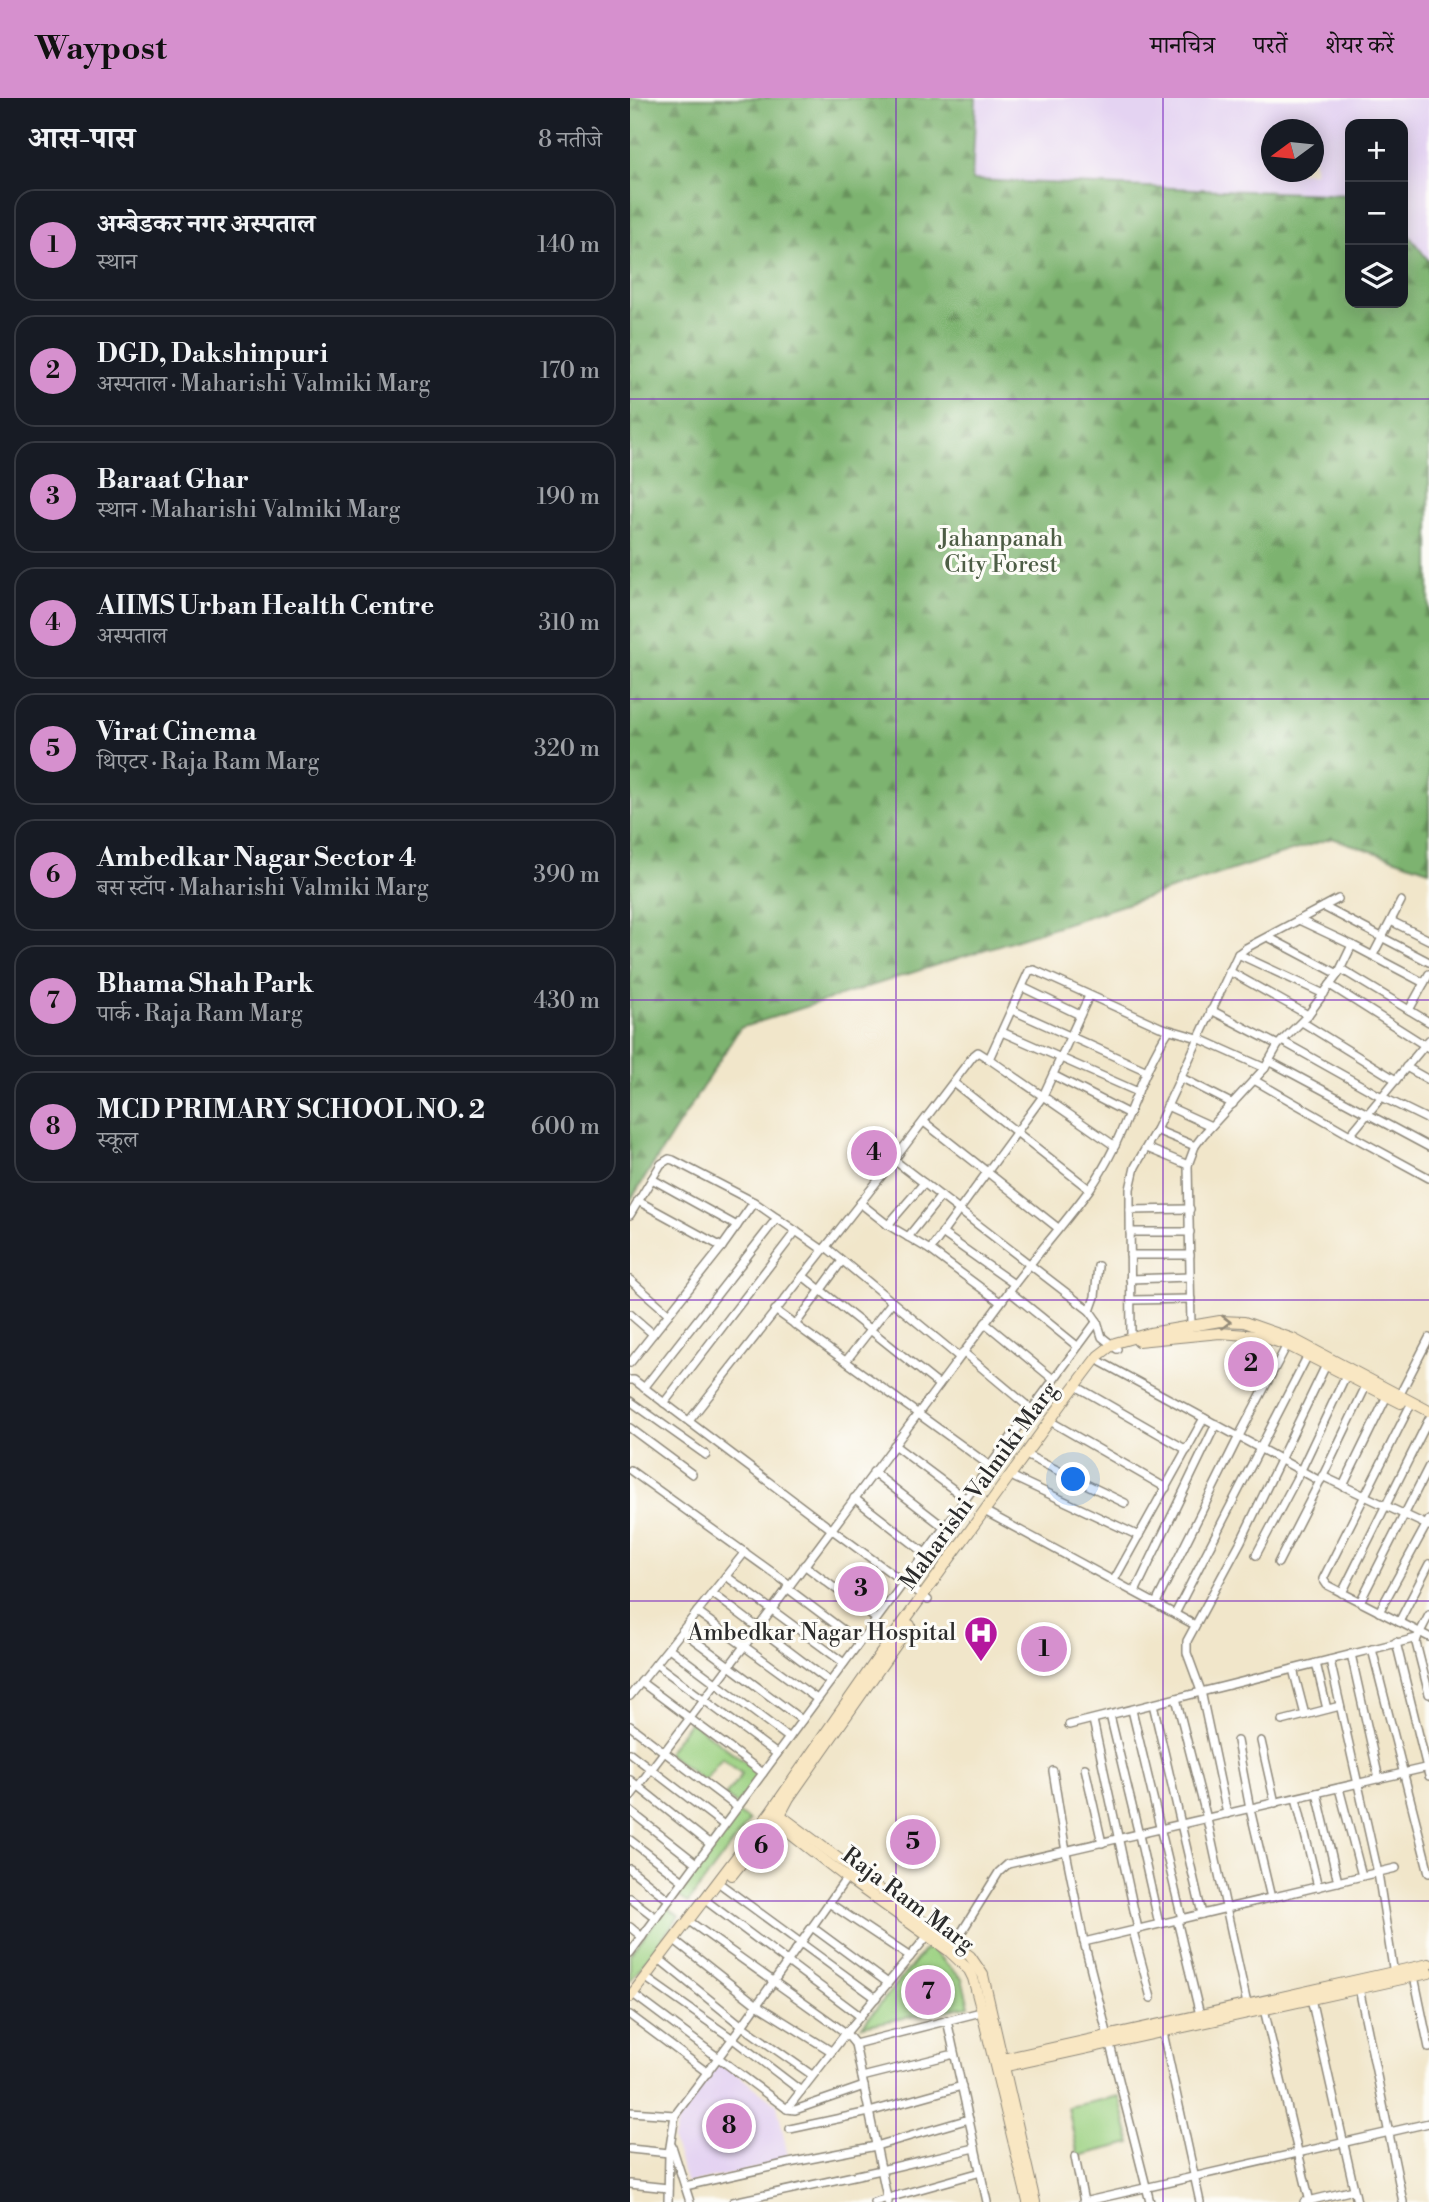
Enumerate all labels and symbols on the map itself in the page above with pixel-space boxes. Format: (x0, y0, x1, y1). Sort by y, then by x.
north arrow (1261, 119, 1324, 182)
park label: Jahanpanah City Forest (938, 525, 1064, 579)
pin: 4 (851, 1127, 897, 1179)
one-way arrow (1221, 1314, 1232, 1330)
pin: 2 (1228, 1338, 1274, 1390)
street label: Maharishi Valmiki Marg (894, 1377, 1064, 1595)
your location (1056, 1462, 1090, 1496)
pin: 3 (838, 1563, 884, 1615)
hospital icon: Ambedkar Nagar Hospital (962, 1614, 1000, 1663)
place label: Ambedkar Nagar Hospital (687, 1619, 956, 1647)
pin: 1 (1021, 1623, 1067, 1675)
pin: 5 (890, 1816, 936, 1868)
pin: 6 (738, 1820, 784, 1872)
street label: Raja Ram Marg (836, 1841, 980, 1959)
pin: 7 (905, 1966, 951, 2018)
pin: 8 (706, 2100, 752, 2152)

